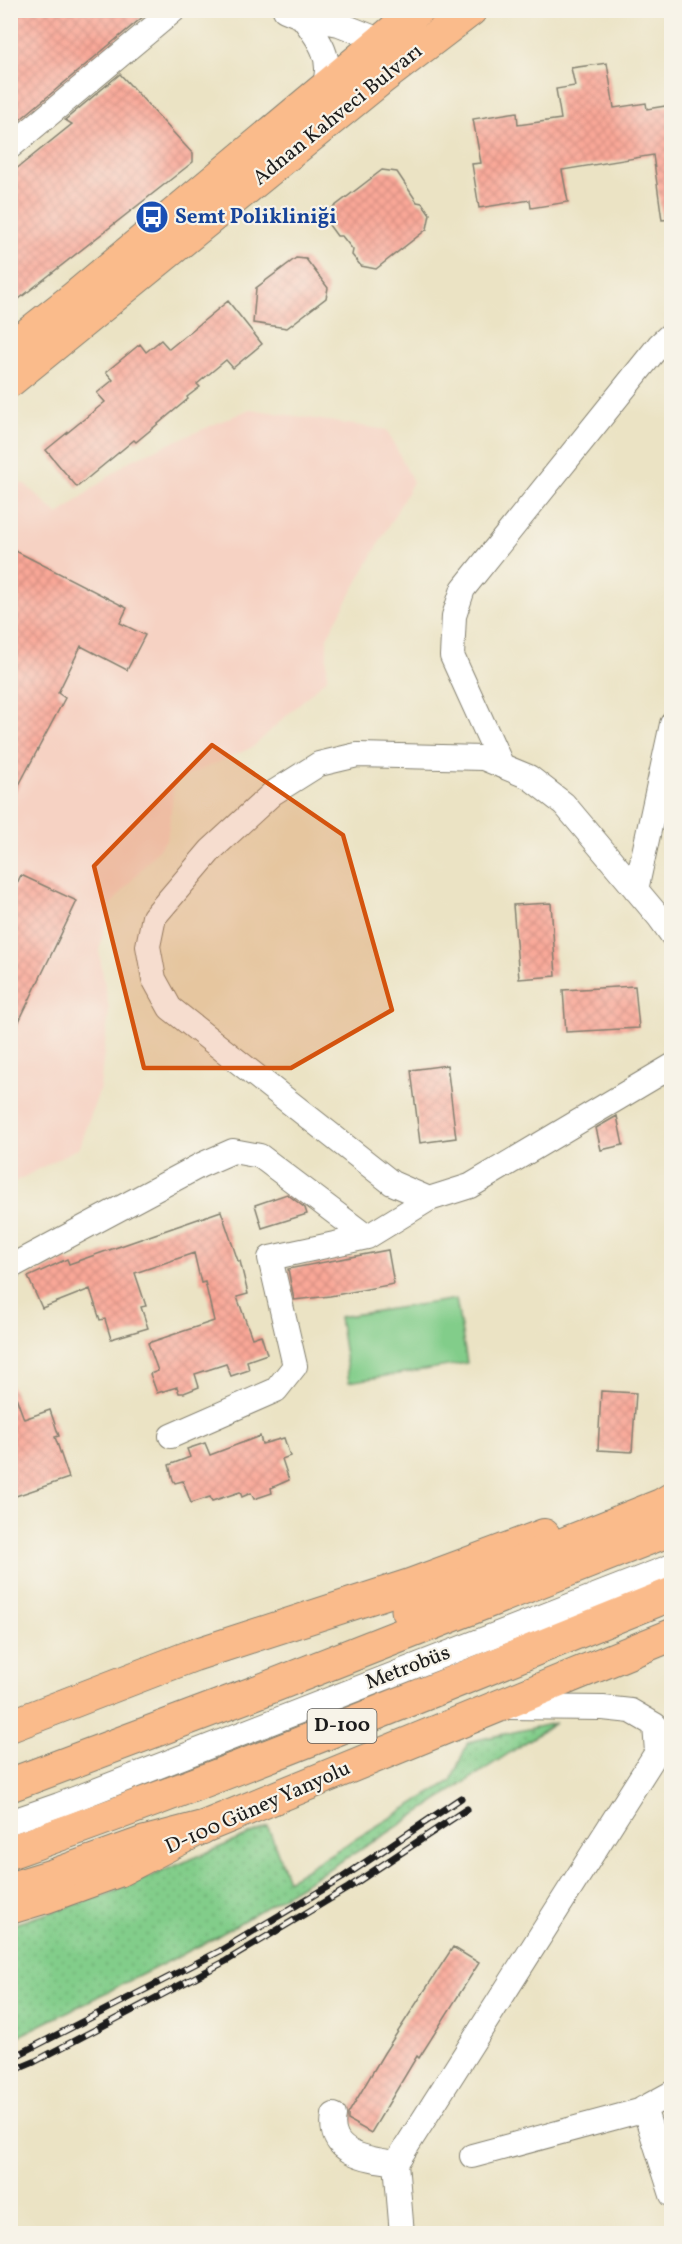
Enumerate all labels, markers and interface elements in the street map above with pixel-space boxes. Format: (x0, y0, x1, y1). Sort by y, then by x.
street label: Adnan Kahveci Bulvarı (247, 37, 429, 193)
bus stop icon: Semt Polikliniği (134, 199, 170, 235)
place label: Semt Polikliniği (175, 203, 337, 232)
street label: Metrobüs (361, 1639, 455, 1697)
road number: D-100 (308, 1709, 376, 1743)
street label: D-100 Güney Yanyolu (161, 1754, 355, 1862)

